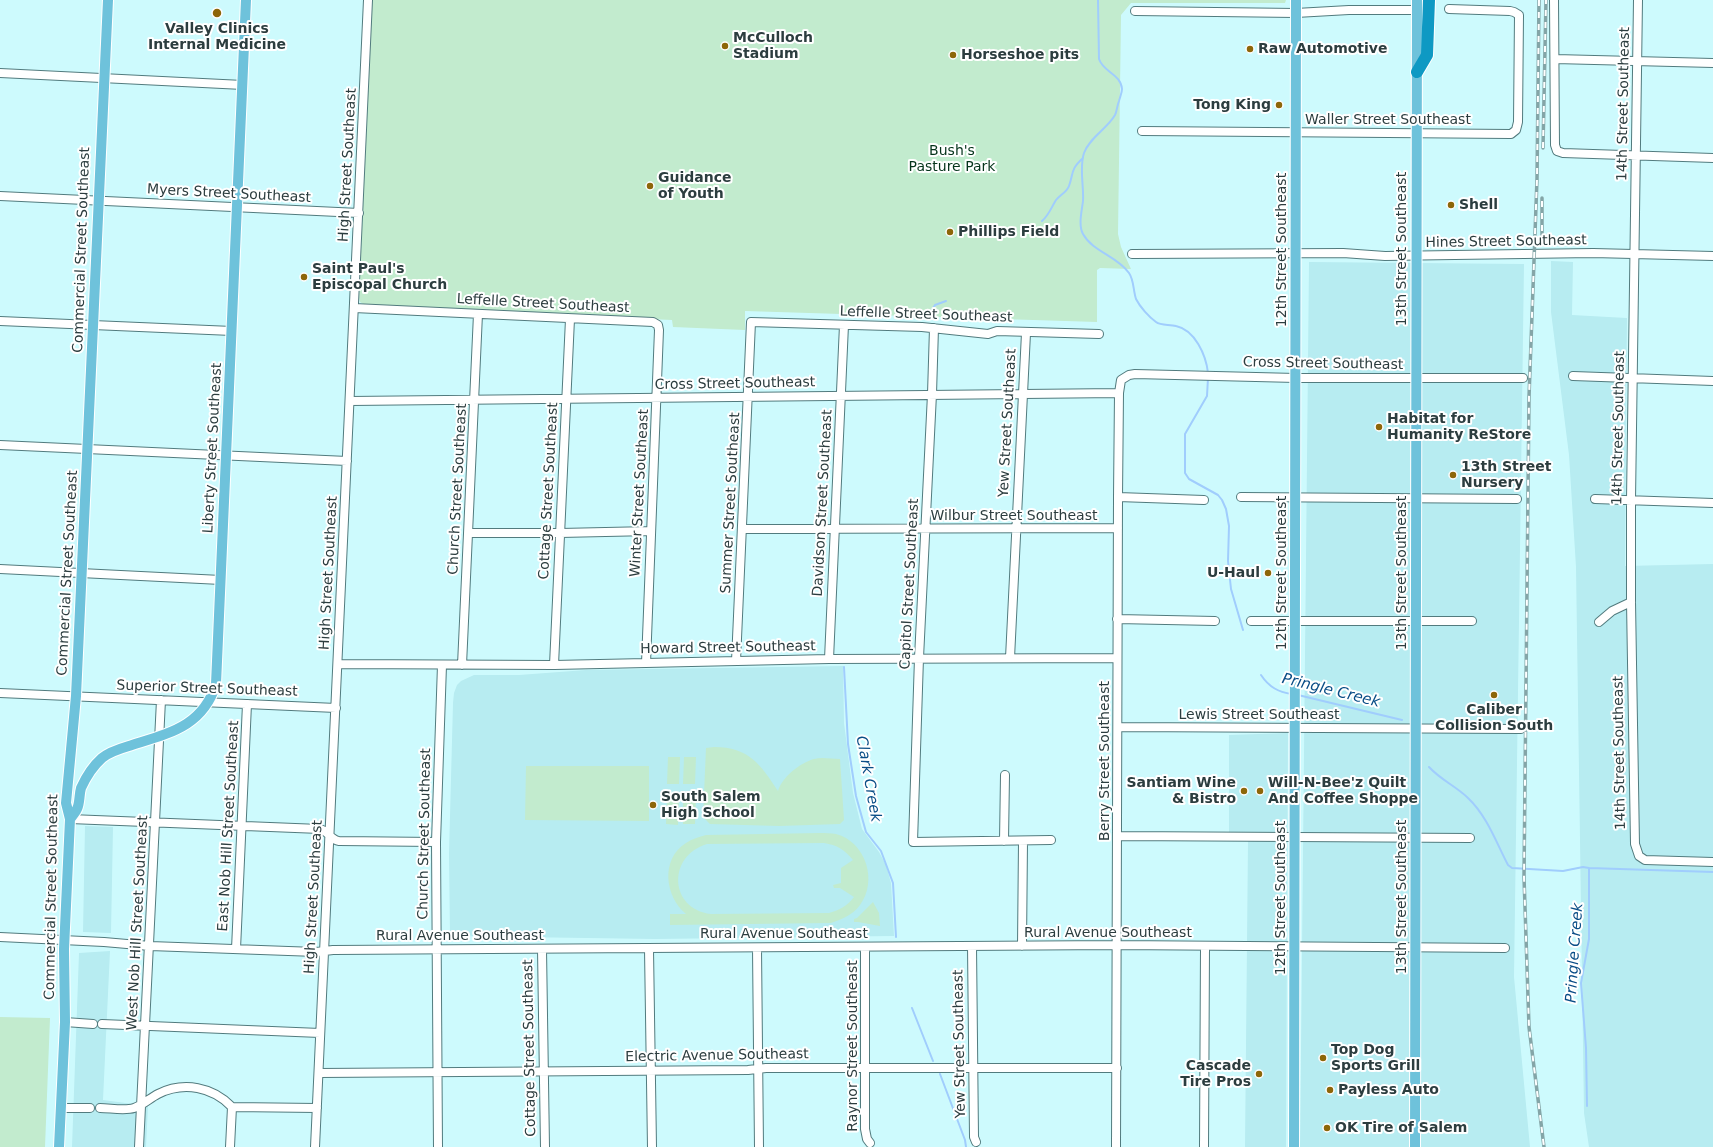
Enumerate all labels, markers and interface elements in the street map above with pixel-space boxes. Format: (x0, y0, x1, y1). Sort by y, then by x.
marker: Valley Clinics Internal Medicine (211, 7, 223, 19)
place label: Valley Clinics Internal Medicine (148, 21, 286, 54)
street label: 14th Street Southeast (1614, 27, 1634, 181)
place label: McCulloch Stadium (733, 30, 813, 62)
marker: McCulloch Stadium (720, 41, 730, 51)
place label: Raw Automotive (1258, 41, 1387, 57)
marker: Raw Automotive (1245, 44, 1255, 54)
place label: Horseshoe pits (961, 47, 1079, 63)
marker: Horseshoe pits (948, 50, 958, 60)
street label: High Street Southeast (336, 88, 360, 242)
place label: Tong King (1193, 97, 1271, 113)
marker: Tong King (1274, 100, 1284, 110)
street label: Waller Street Southeast (1305, 112, 1471, 128)
park label: Bush's Pasture Park (909, 143, 995, 176)
street label: Commercial Street Southeast (70, 147, 94, 353)
place label: Guidance of Youth (658, 170, 731, 202)
street label: 13th Street Southeast (1394, 172, 1410, 326)
street label: 12th Street Southeast (1274, 173, 1290, 327)
street label: Myers Street Southeast (147, 181, 311, 207)
marker: Guidance of Youth (645, 181, 655, 191)
place label: Shell (1459, 197, 1498, 213)
marker: Shell (1446, 200, 1456, 210)
place label: Phillips Field (958, 224, 1059, 240)
marker: Phillips Field (945, 227, 955, 237)
street label: Hines Street Southeast (1425, 232, 1587, 252)
place label: Saint Paul's Episcopal Church (312, 261, 447, 294)
marker: Saint Paul's Episcopal Church (299, 272, 309, 282)
street label: Leffelle Street Southeast (456, 291, 630, 317)
street label: Leffelle Street Southeast (839, 304, 1013, 326)
street label: Yew Street Southeast (996, 348, 1020, 498)
street label: 14th Street Southeast (1609, 351, 1629, 505)
street label: Cross Street Southeast (1243, 354, 1403, 374)
street label: Liberty Street Southeast (200, 362, 226, 534)
street label: Cross Street Southeast (655, 374, 815, 394)
street label: Cottage Street Southeast (536, 402, 562, 580)
street label: Church Street Southeast (445, 403, 471, 575)
street label: Winter Street Southeast (627, 409, 653, 577)
street label: Davidson Street Southeast (810, 409, 836, 597)
place label: Habitat for Humanity ReStore (1387, 411, 1531, 444)
street label: Summer Street Southeast (718, 412, 744, 594)
marker: Habitat for Humanity ReStore (1374, 422, 1384, 432)
place label: 13th Street Nursery (1461, 459, 1551, 492)
street label: Commercial Street Southeast (54, 470, 82, 676)
marker: 13th Street Nursery (1448, 470, 1458, 480)
street label: High Street Southeast (317, 496, 341, 650)
street label: 12th Street Southeast (1274, 496, 1290, 650)
street label: 13th Street Southeast (1394, 496, 1410, 650)
street label: Capitol Street Southeast (897, 498, 923, 670)
street label: Wilbur Street Southeast (931, 508, 1097, 524)
place label: U-Haul (1207, 565, 1260, 581)
marker: U-Haul (1263, 568, 1273, 578)
street label: Howard Street Southeast (640, 638, 816, 658)
water label: Pringle Creek (1280, 670, 1382, 712)
street label: 14th Street Southeast (1610, 676, 1630, 830)
street label: Superior Street Southeast (116, 677, 298, 701)
street label: Berry Street Southeast (1097, 681, 1113, 841)
marker: Caliber Collision South (1489, 690, 1499, 700)
place label: Caliber Collision South (1435, 702, 1553, 734)
street label: Lewis Street Southeast (1179, 707, 1339, 723)
street label: East Nob Hill Street Southeast (215, 720, 243, 932)
water label: Clark Creek (852, 734, 884, 824)
street label: Church Street Southeast (415, 748, 435, 920)
place label: Santiam Wine & Bistro (1126, 775, 1236, 808)
place label: Will-N-Bee'z Quilt And Coffee Shoppe (1268, 775, 1418, 808)
marker: Santiam Wine & Bistro (1239, 786, 1249, 796)
marker: Will-N-Bee'z Quilt And Coffee Shoppe (1255, 786, 1265, 796)
place label: South Salem High School (661, 789, 761, 822)
street label: Commercial Street Southeast (42, 794, 62, 1000)
marker: South Salem High School (648, 800, 658, 810)
street label: West Nob Hill Street Southeast (124, 815, 152, 1031)
street label: High Street Southeast (302, 820, 326, 974)
street label: 13th Street Southeast (1394, 820, 1410, 974)
street label: 12th Street Southeast (1273, 821, 1289, 975)
water label: Pringle Creek (1563, 902, 1587, 1004)
street label: Rural Avenue Southeast (1024, 925, 1192, 941)
street label: Rural Avenue Southeast (700, 926, 868, 942)
street label: Rural Avenue Southeast (376, 928, 544, 944)
street label: Cottage Street Southeast (520, 959, 540, 1137)
street label: Raynor Street Southeast (845, 960, 861, 1132)
street label: Yew Street Southeast (950, 969, 970, 1119)
place label: Top Dog Sports Grill (1331, 1042, 1420, 1074)
street label: Electric Avenue Southeast (625, 1046, 809, 1066)
marker: Top Dog Sports Grill (1318, 1053, 1328, 1063)
place label: Cascade Tire Pros (1180, 1058, 1251, 1090)
marker: Cascade Tire Pros (1254, 1069, 1264, 1079)
place label: Payless Auto (1338, 1082, 1439, 1098)
marker: Payless Auto (1325, 1085, 1335, 1095)
place label: OK Tire of Salem (1335, 1120, 1467, 1136)
marker: OK Tire of Salem (1322, 1123, 1332, 1133)

